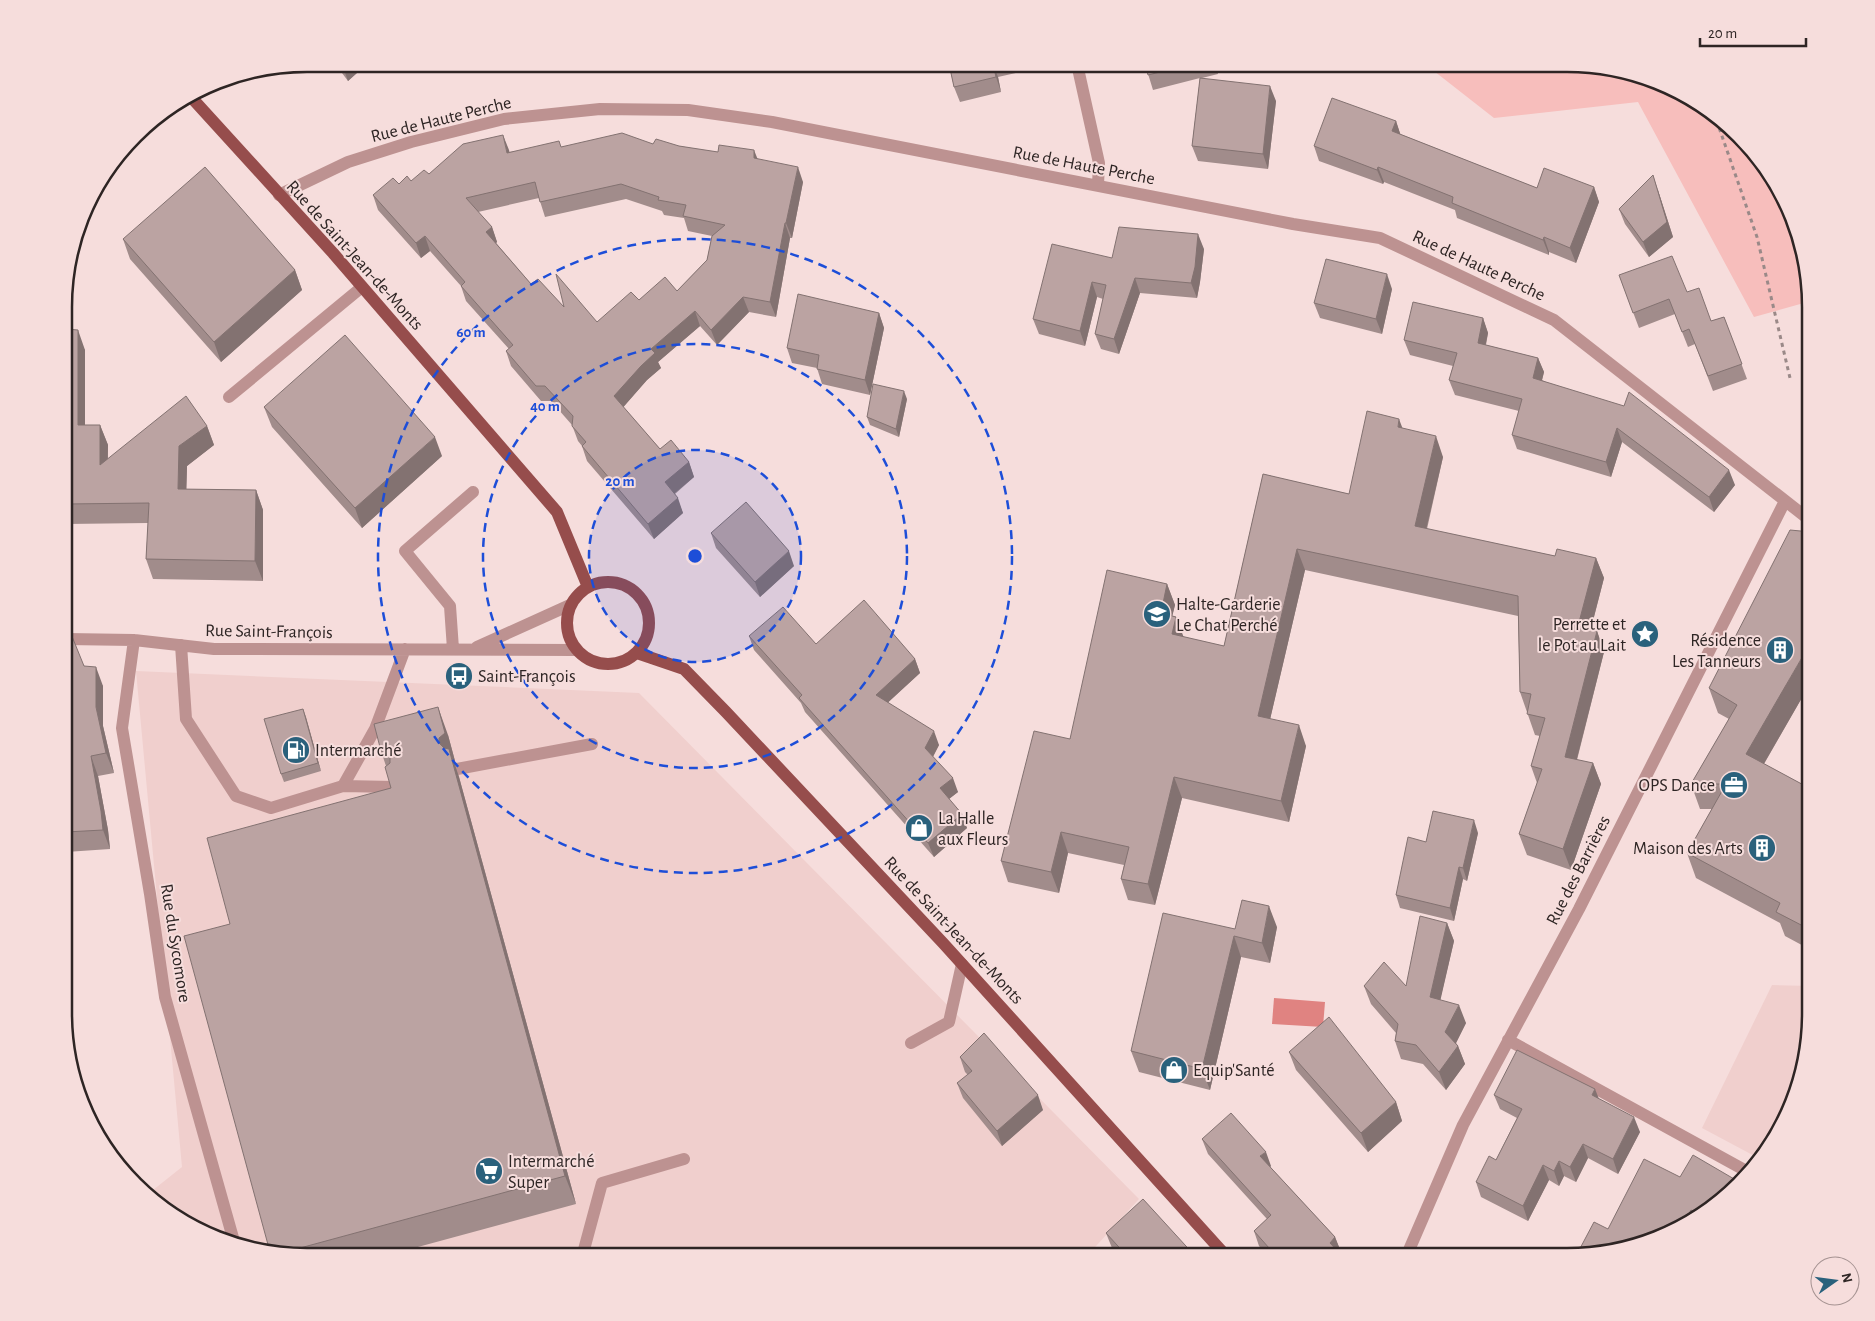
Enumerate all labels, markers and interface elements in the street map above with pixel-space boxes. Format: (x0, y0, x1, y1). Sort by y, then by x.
scale bar (1700, 15, 1806, 47)
text: 20 m (1708, 26, 1737, 41)
street label: Rue de Haute Perche (369, 94, 513, 146)
street label: Rue de Haute Perche (1011, 143, 1156, 189)
street label: Rue de Saint-Jean-de-Monts (282, 177, 426, 334)
street label: Rue de Haute Perche (1409, 227, 1548, 305)
text: 60 m (456, 325, 486, 340)
text: 40 m (530, 399, 560, 414)
text: 20 m (605, 474, 635, 489)
centre of rings (686, 547, 704, 565)
place label: Halte-Garderie Le Chat Perché (1176, 596, 1281, 635)
school or university icon: Halte-Garderie Le Chat Perché (1142, 599, 1172, 629)
place label: Perrette et le Pot au Lait (1538, 616, 1626, 655)
place icon: Perrette et le Pot au Lait (1630, 619, 1660, 649)
street label: Rue Saint-François (205, 622, 333, 642)
place label: Résidence Les Tanneurs (1672, 632, 1761, 671)
building icon: Résidence Les Tanneurs (1765, 635, 1795, 665)
bus stop icon: Saint-François (444, 661, 474, 691)
place label: Saint-François (478, 668, 576, 686)
fuel station icon: Intermarché (281, 735, 311, 765)
place label: Intermarché (315, 742, 401, 760)
office icon: OPS Dance (1719, 770, 1749, 800)
place label: OPS Dance (1638, 777, 1715, 795)
place label: La Halle aux Fleurs (938, 810, 1008, 849)
shop icon: La Halle aux Fleurs (904, 813, 934, 843)
street label: Rue des Barrières (1544, 813, 1614, 928)
building icon: Maison des Arts (1747, 833, 1777, 863)
place label: Maison des Arts (1633, 840, 1743, 858)
street label: Rue de Saint-Jean-de-Monts (880, 853, 1026, 1008)
street label: Rue du Sycomore (157, 883, 193, 1004)
shop icon: Equip'Santé (1159, 1055, 1189, 1085)
place label: Equip'Santé (1193, 1062, 1274, 1080)
place label: Intermarché Super (508, 1153, 594, 1192)
supermarket icon: Intermarché Super (474, 1156, 504, 1186)
north arrow (1810, 1256, 1860, 1306)
text: N (1839, 1272, 1855, 1285)

